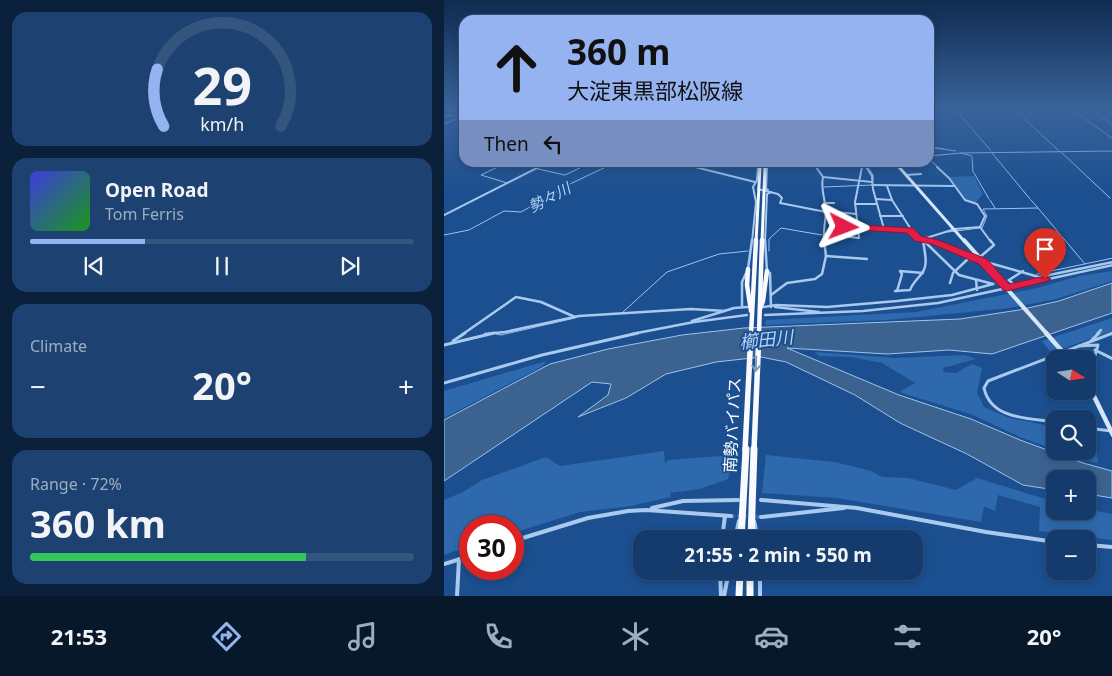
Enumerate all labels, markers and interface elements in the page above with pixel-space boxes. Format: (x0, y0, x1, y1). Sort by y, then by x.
text: 360 m (567, 28, 670, 75)
icon: ahead (484, 35, 549, 100)
text: 29 (192, 49, 252, 120)
text: 大淀東黒部松阪線 (567, 75, 743, 105)
text: km/h (200, 112, 244, 136)
icon: left (539, 130, 567, 158)
text: Then (484, 131, 529, 157)
text: Open Road (105, 177, 208, 203)
water label: 勢々川 (524, 177, 575, 216)
position arrow (817, 200, 869, 252)
text: Tom Ferris (105, 203, 184, 225)
pin (1024, 228, 1066, 279)
icon: arrive (1031, 235, 1059, 263)
icon: previous (80, 252, 108, 280)
icon: pause (208, 252, 236, 280)
icon: next (336, 252, 364, 280)
water label: 櫛田川 (738, 324, 796, 354)
text: Climate (30, 335, 87, 357)
north arrow (1046, 350, 1096, 400)
map controls (1046, 350, 1096, 580)
one-way arrow (752, 356, 761, 372)
text: 20° (192, 359, 252, 411)
text: − (30, 367, 46, 405)
text: + (398, 367, 414, 405)
street label: 南勢バイパス (719, 377, 745, 473)
button: search (1046, 410, 1096, 460)
button: + (1046, 470, 1096, 520)
text: Range · 72% (30, 473, 122, 495)
text: 360 km (30, 497, 166, 549)
speed limit sign: 30 (459, 515, 524, 580)
button: − (1046, 530, 1096, 580)
text: 21:55 · 2 min · 550 m (684, 542, 872, 568)
icon: directions (209, 619, 244, 654)
icon: music (345, 619, 380, 654)
icon: phone (481, 619, 516, 654)
icon: climate (618, 619, 653, 654)
icon: car (754, 619, 789, 654)
icon: filters (890, 619, 925, 654)
text: 21:53 (51, 621, 107, 651)
text: 20° (1027, 621, 1061, 651)

